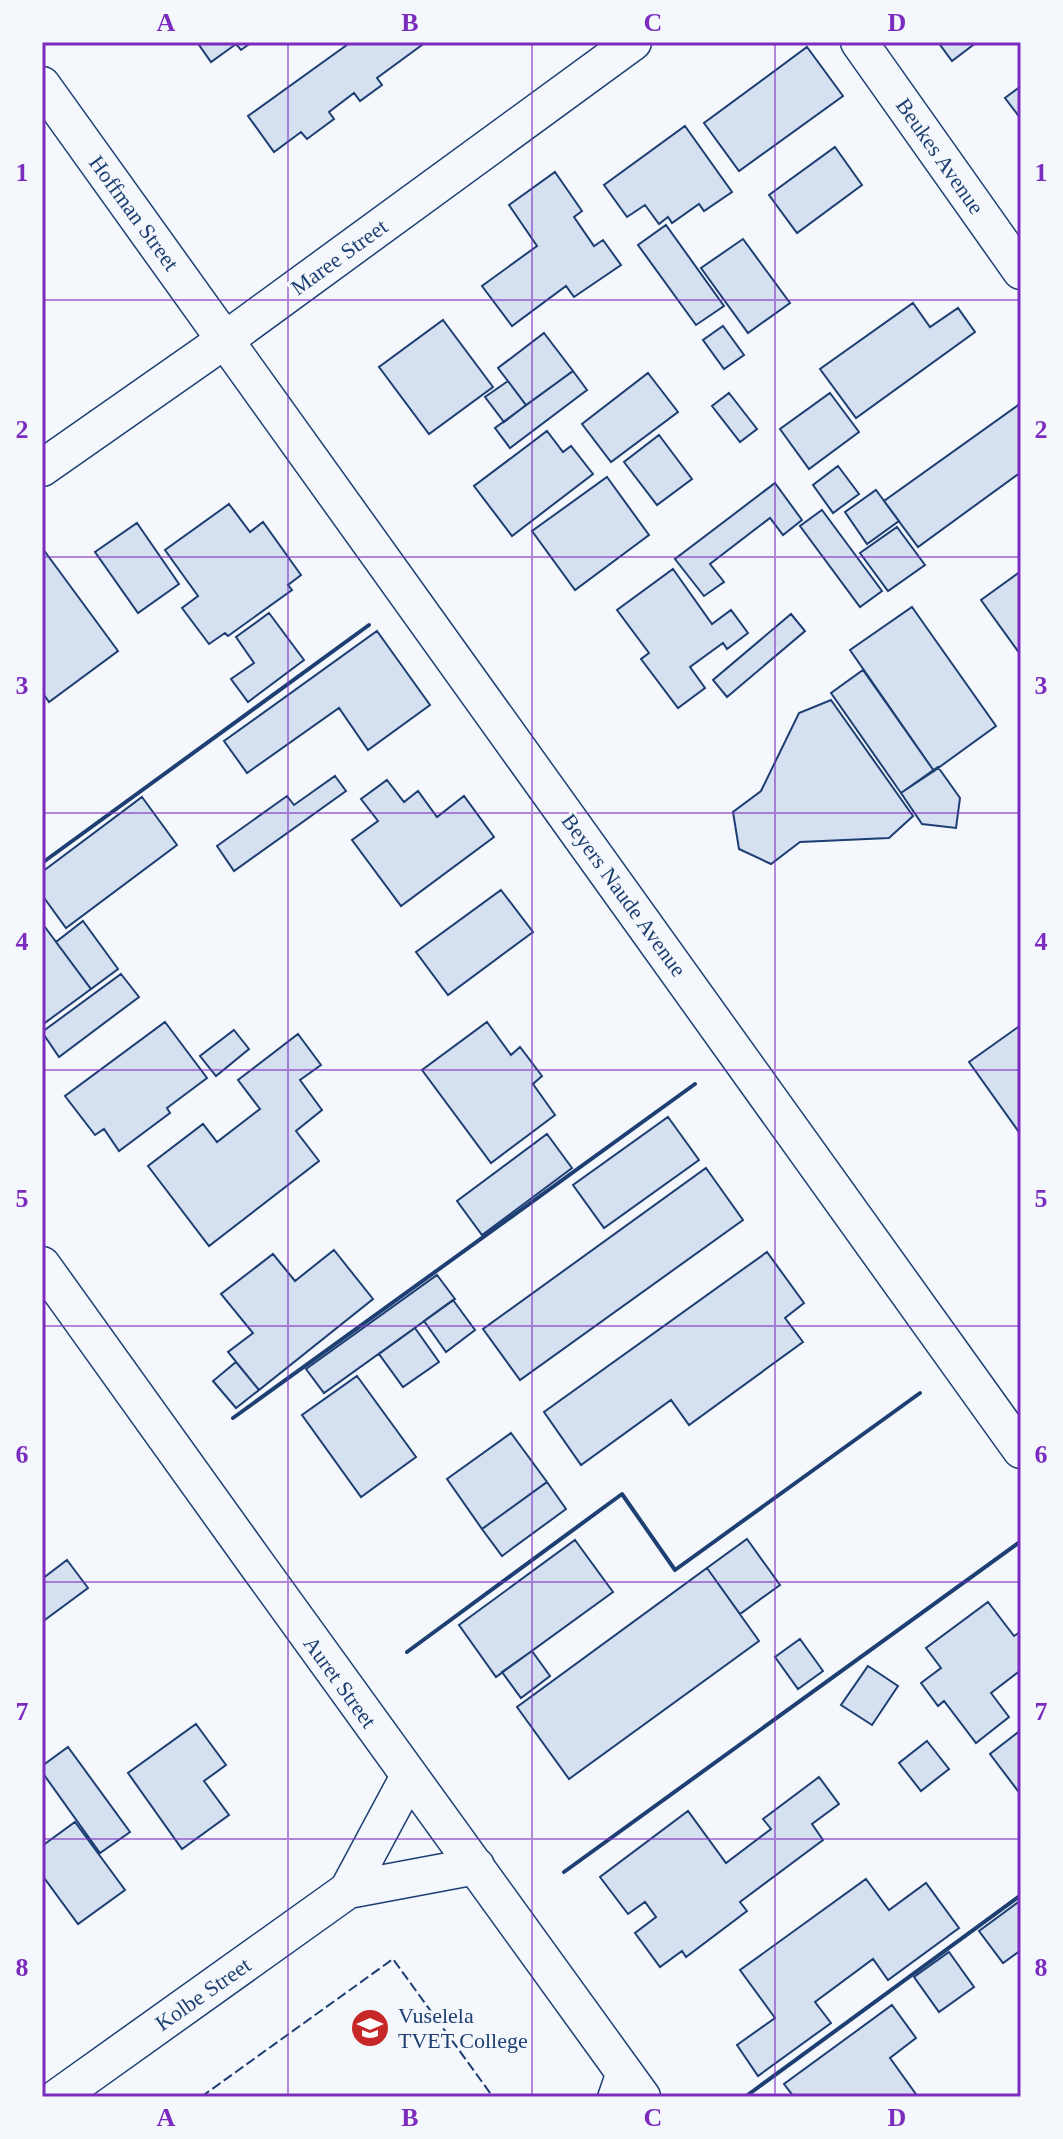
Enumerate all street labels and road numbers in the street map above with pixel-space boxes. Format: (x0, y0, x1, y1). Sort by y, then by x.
street label: Beukes Avenue (891, 93, 989, 219)
street label: Hoffman Street (84, 151, 184, 275)
street label: Maree Street (286, 214, 392, 300)
street label: Beyers Naude Avenue (557, 809, 691, 981)
street label: Auret Street (298, 1631, 382, 1733)
street label: Kolbe Street (151, 1952, 255, 2036)

